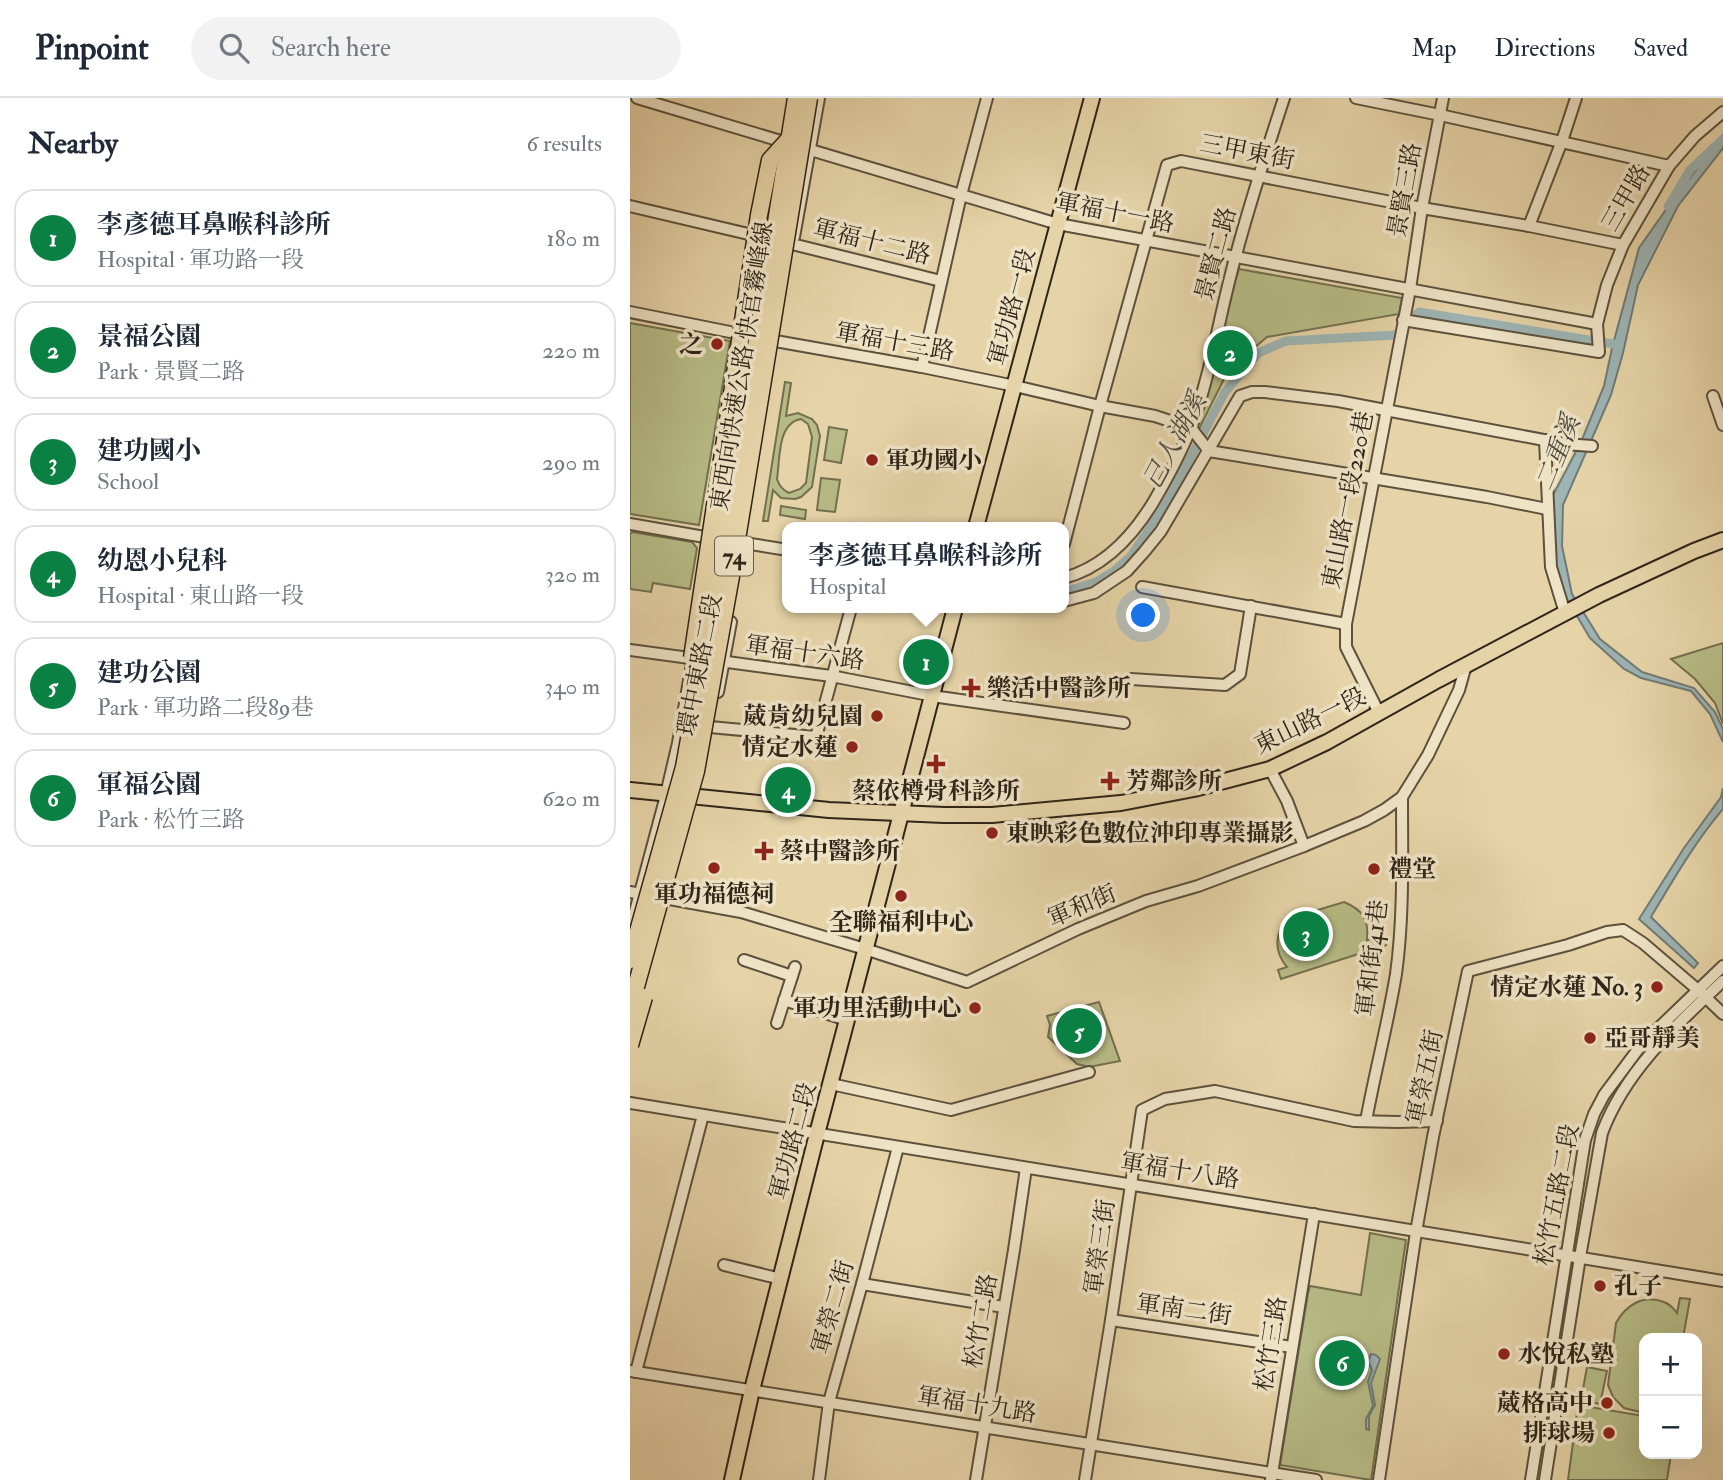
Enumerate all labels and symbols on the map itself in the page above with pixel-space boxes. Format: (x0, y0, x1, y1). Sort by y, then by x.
street label: 三甲東街 (1197, 128, 1297, 176)
street label: 景賢三路 (1381, 140, 1429, 240)
street label: 三甲路 (1595, 159, 1657, 237)
street label: 軍福十一路 (1053, 186, 1177, 240)
street label: 景賢二路 (1189, 204, 1243, 304)
street label: 軍福十二路 (810, 212, 934, 272)
street label: 東西向快速公路 快官霧峰線 (704, 219, 780, 513)
street label: 軍功路一段 (981, 245, 1043, 369)
street label: 軍福十三路 (833, 316, 957, 368)
pin: 2 (1207, 327, 1253, 379)
place label: 之 (679, 329, 703, 360)
marker: 之 (709, 336, 725, 352)
water label: 己人湖溪 (1136, 385, 1215, 494)
street label: 東山路一段220巷 (1316, 408, 1380, 592)
water label: 二重溪 (1529, 408, 1589, 495)
place label: 軍功國小 (886, 445, 982, 476)
marker: 軍功國小 (864, 452, 880, 468)
road number: 74 (715, 536, 753, 576)
street label: 環中東路二段 (671, 591, 729, 739)
your location (1126, 598, 1160, 632)
street label: 軍福十六路 (743, 629, 867, 677)
pin: 1 (903, 636, 949, 688)
place label: 樂活中醫診所 (987, 673, 1131, 704)
marker: 樂活中醫診所 (961, 678, 981, 698)
street label: 東山路一段 (1249, 681, 1371, 761)
place label: 葳肯幼兒園 (743, 701, 863, 732)
marker: 葳肯幼兒園 (869, 708, 885, 724)
place label: 情定水蓮 (742, 732, 838, 763)
marker: 情定水蓮 (844, 739, 860, 755)
marker: 蔡依樽骨科診所 (926, 754, 946, 774)
pin: 4 (765, 764, 811, 816)
place label: 芳鄰診所 (1126, 766, 1222, 797)
marker: 芳鄰診所 (1100, 771, 1120, 791)
place label: 蔡依樽骨科診所 (852, 776, 1020, 807)
place label: 東映彩色數位沖印專業攝影 (1006, 818, 1294, 849)
marker: 東映彩色數位沖印專業攝影 (984, 825, 1000, 841)
place label: 蔡中醫診所 (780, 836, 900, 867)
marker: 蔡中醫診所 (754, 841, 774, 861)
place label: 禮堂 (1388, 854, 1436, 885)
marker: 軍功福德祠 (706, 860, 722, 876)
marker: 禮堂 (1366, 861, 1382, 877)
street label: 軍和街 (1043, 878, 1121, 934)
place label: 軍功福德祠 (654, 879, 774, 910)
marker: 全聯福利中心 (893, 888, 909, 904)
street label: 軍和街41巷 (1349, 898, 1395, 1018)
place label: 全聯福利中心 (829, 907, 973, 938)
pin: 3 (1283, 908, 1329, 960)
place label: 情定水蓮 No. 3 (1491, 972, 1643, 1003)
marker: 情定水蓮 No. 3 (1649, 979, 1665, 995)
place label: 軍功里活動中心 (793, 993, 961, 1024)
marker: 軍功里活動中心 (967, 1000, 983, 1016)
pin: 5 (1056, 1005, 1102, 1057)
place label: 亞哥靜美 (1604, 1023, 1700, 1054)
street label: 軍榮五街 (1400, 1027, 1450, 1127)
marker: 亞哥靜美 (1582, 1030, 1598, 1046)
street label: 軍功路二段 (762, 1079, 824, 1203)
street label: 松竹五路二段 (1528, 1121, 1586, 1269)
street label: 軍福十八路 (1118, 1146, 1242, 1196)
street label: 軍榮三街 (1078, 1197, 1122, 1297)
street label: 軍榮二街 (805, 1257, 861, 1357)
street label: 松竹二路 (957, 1271, 1005, 1371)
place label: 孔子 (1614, 1271, 1662, 1302)
marker: 孔子 (1592, 1278, 1608, 1294)
street label: 軍南二街 (1134, 1288, 1234, 1332)
street label: 松竹三路 (1248, 1294, 1294, 1394)
pin: 6 (1319, 1337, 1365, 1389)
place label: 水悅私塾 (1518, 1339, 1614, 1370)
marker: 水悅私塾 (1496, 1346, 1512, 1362)
street label: 軍福十九路 (915, 1380, 1039, 1430)
place label: 葳格高中 (1497, 1388, 1593, 1419)
marker: 葳格高中 (1599, 1395, 1615, 1411)
place label: 排球場 (1523, 1418, 1595, 1449)
marker: 排球場 (1601, 1425, 1617, 1441)

